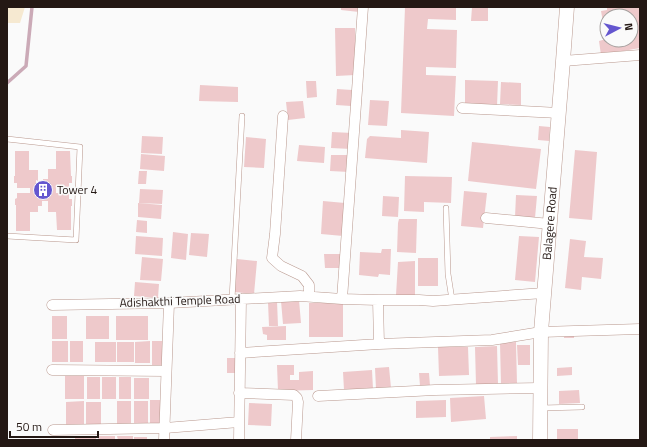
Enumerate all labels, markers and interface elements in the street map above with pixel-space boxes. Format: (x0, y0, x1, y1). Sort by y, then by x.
north arrow (599, 8, 639, 48)
text: N (621, 22, 637, 32)
building icon: Tower 4 (32, 179, 54, 201)
place label: Tower 4 (57, 180, 97, 199)
street label: Balagere Road (537, 186, 562, 261)
street label: Adishakthi Temple Road (119, 289, 241, 312)
scale bar (10, 413, 98, 439)
text: 50 m (16, 417, 42, 436)

